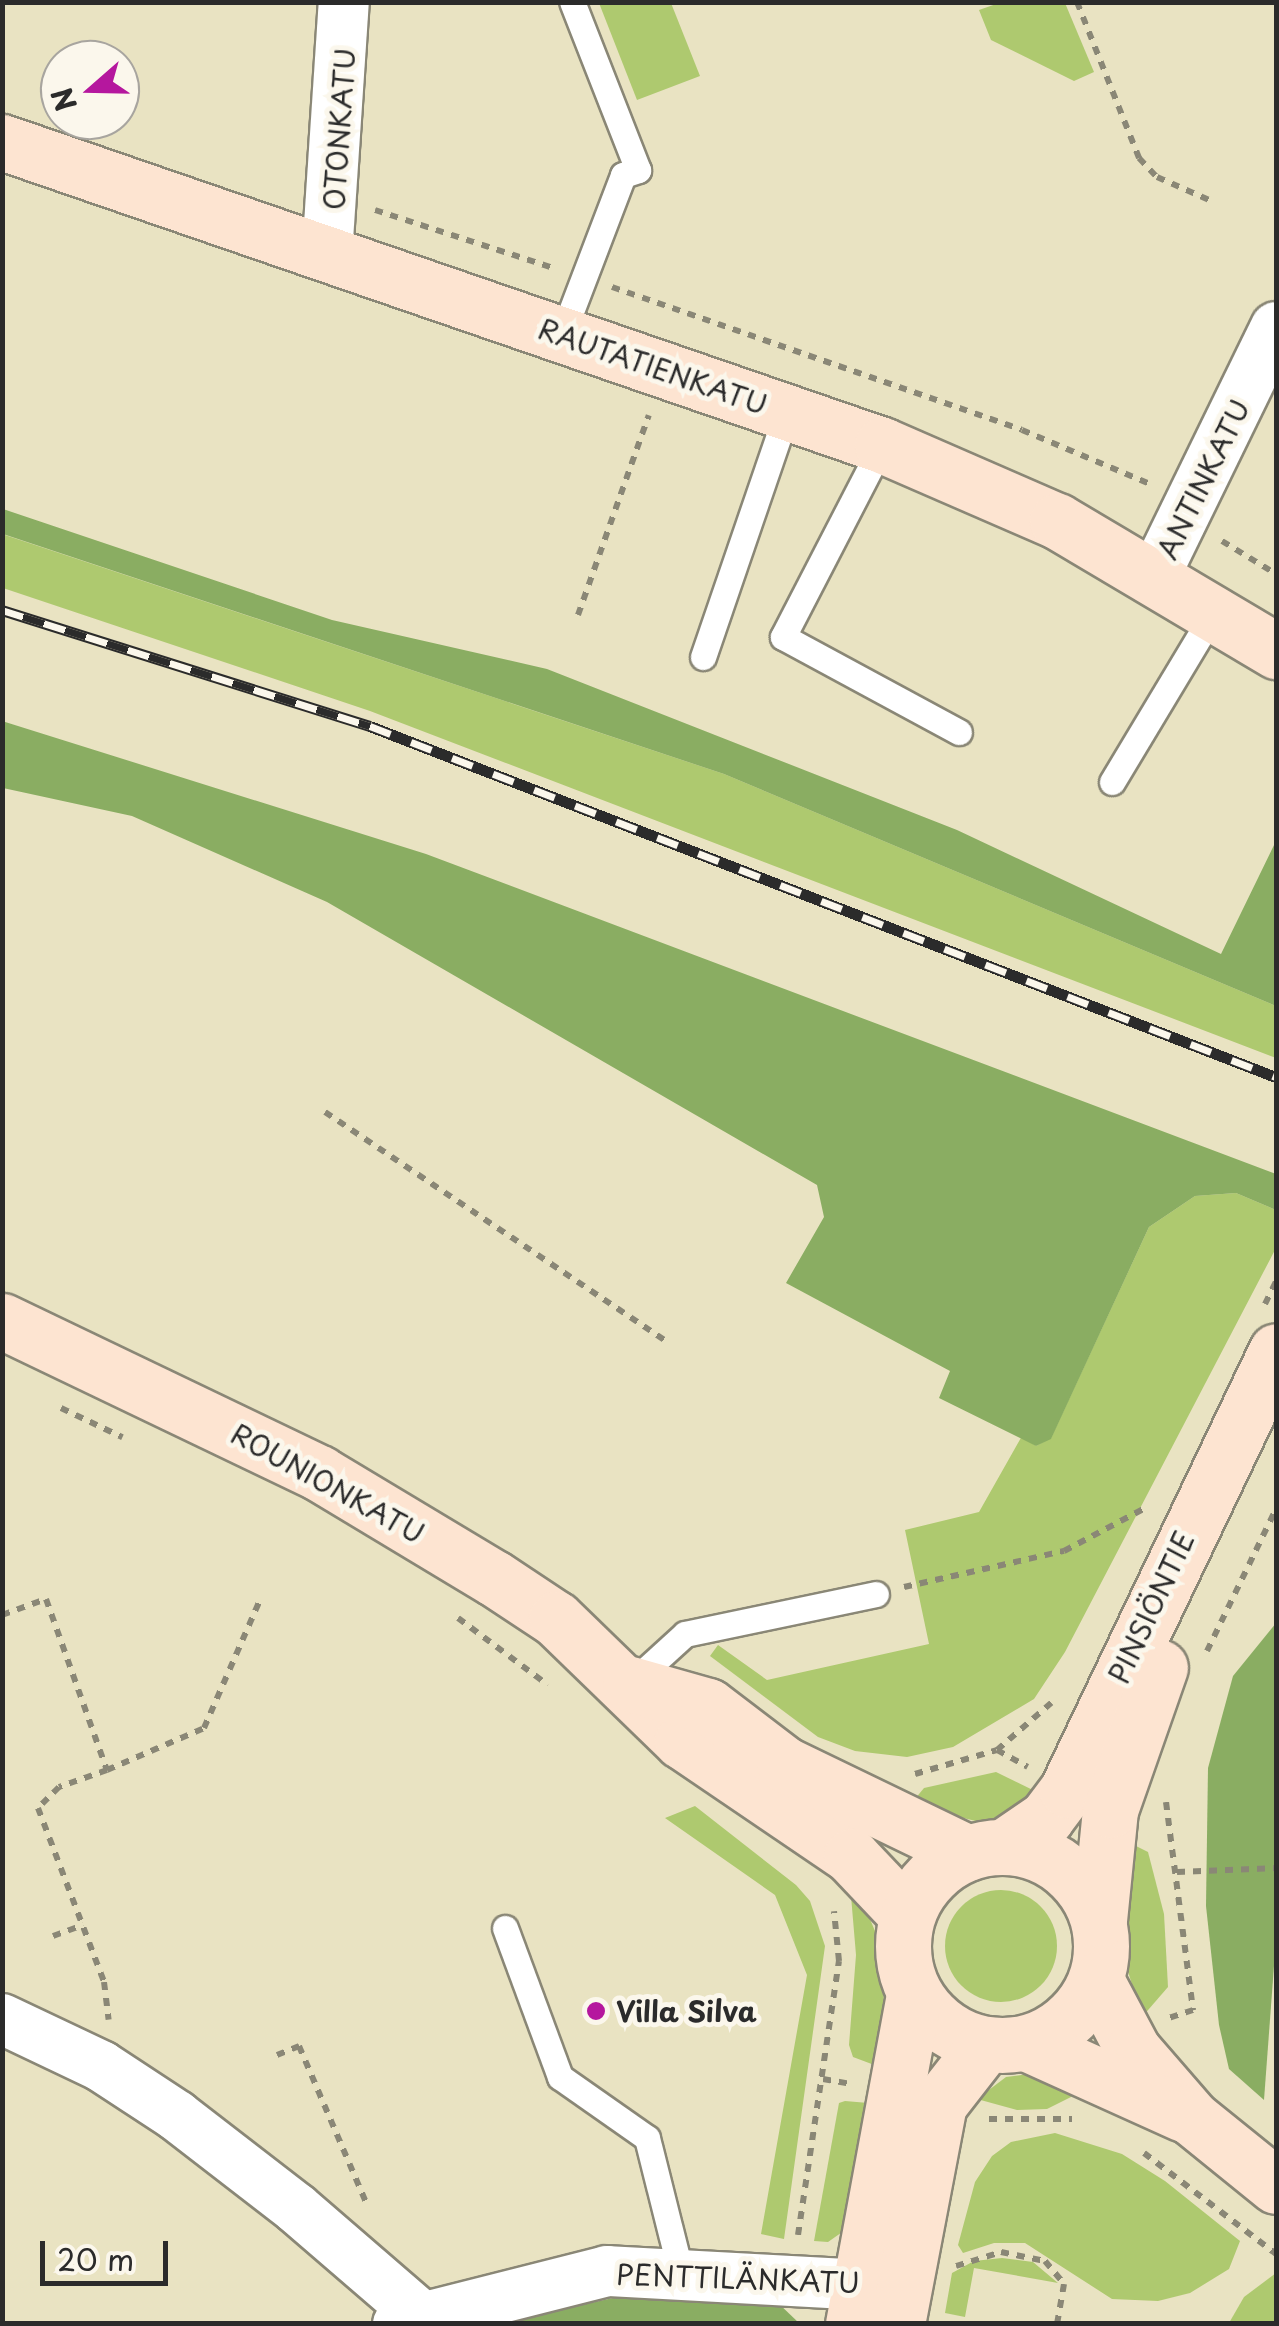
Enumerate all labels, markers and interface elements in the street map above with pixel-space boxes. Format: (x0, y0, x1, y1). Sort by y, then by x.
north arrow (40, 40, 140, 140)
street label: OTONKATU (317, 47, 361, 211)
text: N (39, 82, 87, 118)
street label: RAUTATIENKATU (534, 311, 772, 421)
street label: ANTINKATU (1150, 394, 1256, 564)
street label: ROUNIONKATU (226, 1416, 430, 1550)
street label: PINSIÖNTIE (1101, 1526, 1201, 1688)
place label: Villa Silva (616, 1994, 757, 2028)
marker: Villa Silva (585, 2000, 607, 2022)
scale bar (45, 2221, 172, 2283)
text: 20 m (57, 2236, 134, 2281)
street label: PENTTILÄNKATU (616, 2257, 860, 2299)

